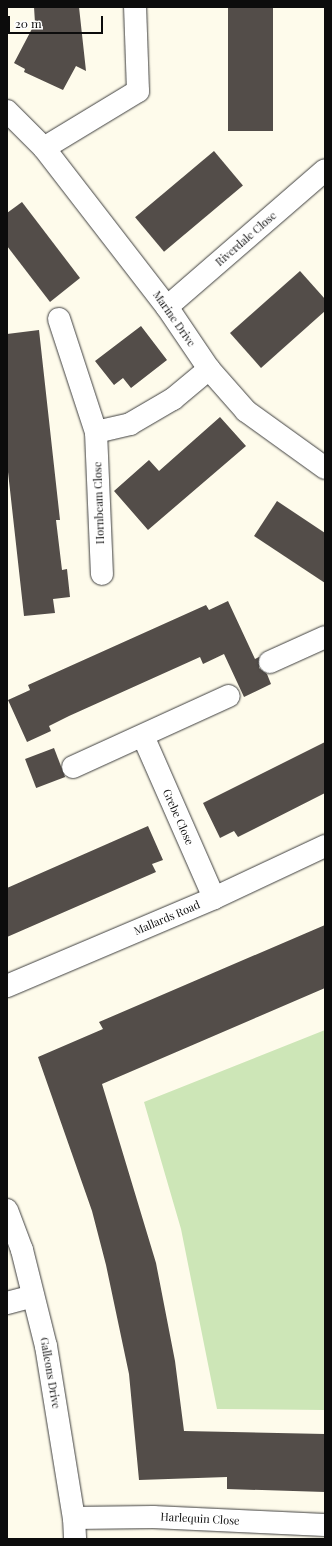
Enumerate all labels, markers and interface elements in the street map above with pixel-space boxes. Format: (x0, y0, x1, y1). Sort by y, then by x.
scale bar (10, 8, 105, 34)
text: 20 m (15, 15, 42, 31)
street label: Riverdale Close (213, 209, 279, 269)
street label: Marine Drive (150, 289, 198, 349)
street label: Hornbeam Close (91, 462, 107, 544)
street label: Grebe Close (160, 787, 196, 847)
street label: Mallards Road (132, 898, 202, 938)
street label: Galleons Drive (37, 1336, 63, 1410)
street label: Harlequin Close (160, 1510, 240, 1528)

